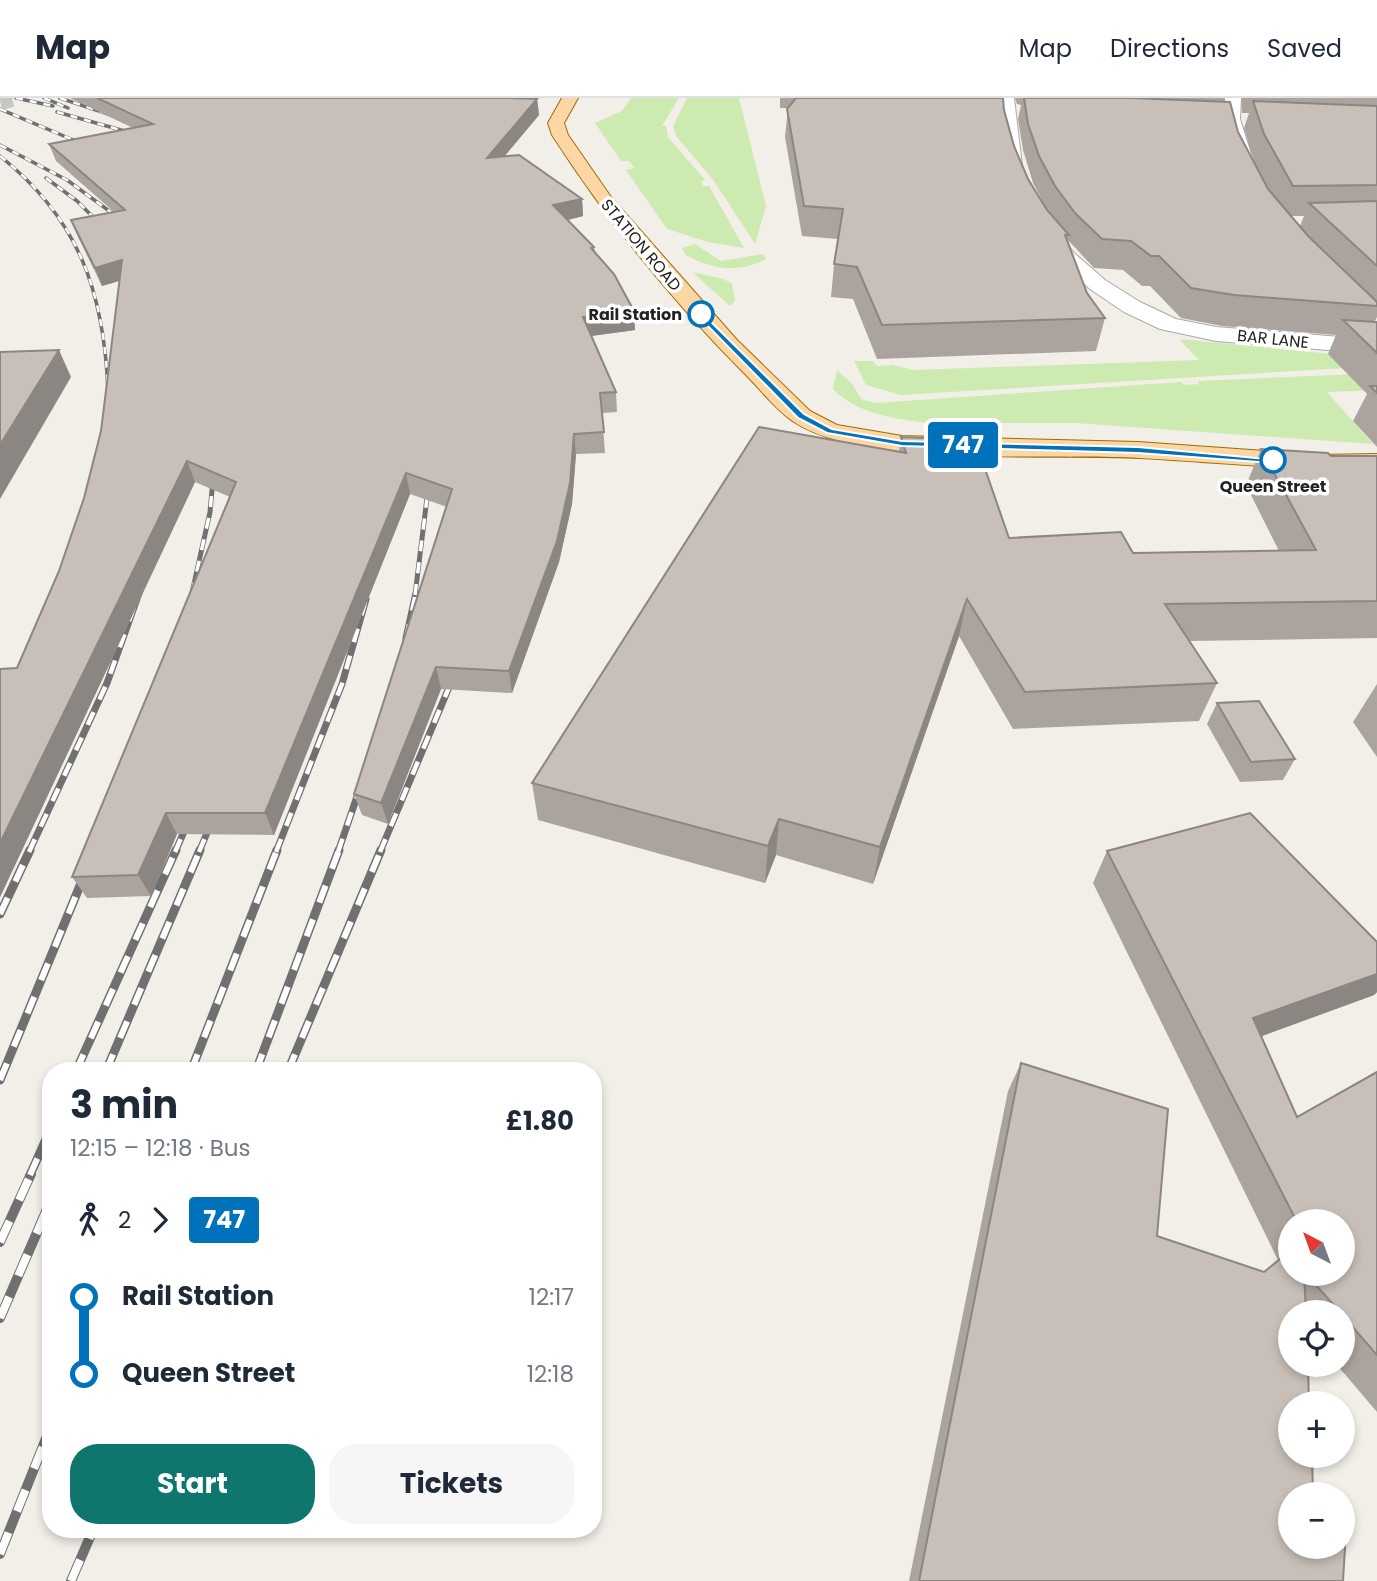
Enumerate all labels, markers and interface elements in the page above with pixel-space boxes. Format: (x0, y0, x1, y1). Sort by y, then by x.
text: Map (35, 24, 110, 71)
text: Map (1019, 32, 1072, 65)
text: Directions (1110, 32, 1229, 65)
text: Saved (1267, 32, 1342, 65)
street label: STATION ROAD (596, 194, 686, 296)
marker: Rail Station (688, 301, 714, 327)
place label: Rail Station (588, 303, 682, 326)
street label: BAR LANE (1236, 324, 1310, 354)
line badge: 747 (923, 422, 1003, 468)
text: 747 (942, 428, 984, 461)
marker: Queen Street (1260, 447, 1286, 473)
place label: Queen Street (1220, 475, 1326, 498)
text: 3 min (70, 1078, 178, 1131)
text: £1.80 (506, 1103, 574, 1139)
text: 12:15 – 12:18 · Bus (70, 1132, 250, 1164)
icon: walk (70, 1201, 108, 1239)
icon: forward (141, 1201, 179, 1239)
text: 747 (203, 1203, 245, 1236)
text: 2 (118, 1204, 131, 1236)
north arrow (1278, 1209, 1354, 1286)
map controls (1278, 1209, 1355, 1559)
text: Rail Station (122, 1278, 274, 1314)
text: 12:17 (529, 1281, 574, 1313)
button: locate (1278, 1300, 1355, 1377)
text: Queen Street (122, 1355, 295, 1391)
text: 12:18 (527, 1358, 574, 1390)
button: + (1278, 1391, 1355, 1468)
button: Start (70, 1444, 315, 1524)
button: Tickets (329, 1444, 574, 1524)
button: − (1278, 1482, 1355, 1559)

